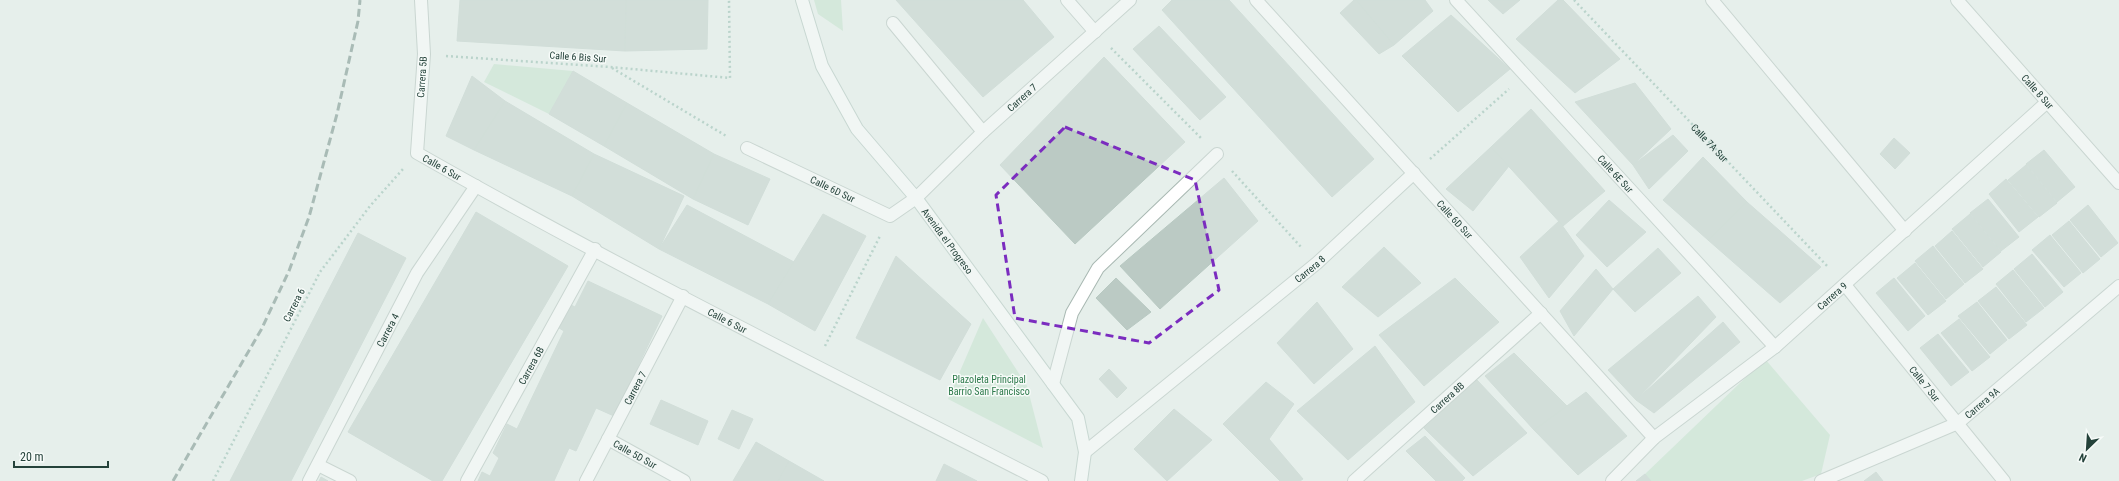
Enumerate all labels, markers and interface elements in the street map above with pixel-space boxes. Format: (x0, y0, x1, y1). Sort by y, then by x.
street label: Calle 6 Bis Sur (549, 50, 607, 64)
street label: Carrera 5B (415, 56, 429, 98)
street label: Calle 8 Sur (2020, 72, 2056, 111)
street label: Carrera 7 (1005, 81, 1039, 113)
street label: Calle 7A Sur (1689, 121, 1730, 164)
street label: Calle 6 Sur (421, 152, 463, 182)
street label: Calle 6E Sur (1596, 153, 1636, 195)
street label: Calle 6D Sur (809, 174, 857, 204)
street label: Calle 6D Sur (1435, 198, 1475, 241)
street label: Avenida el Progreso (920, 206, 975, 276)
street label: Carrera 8 (1292, 253, 1327, 284)
street label: Carrera 9 (1815, 280, 1849, 312)
street label: Carrera 6 (281, 286, 307, 324)
street label: Calle 6 Sur (706, 306, 749, 335)
street label: Carrera 4 (374, 312, 401, 349)
street label: Carrera 6B (516, 345, 546, 386)
street label: Calle 7 Sur (1907, 364, 1943, 404)
street label: Carrera 7 (622, 369, 648, 407)
park label: Plazoleta Principal Barrio San Francisco (948, 374, 1030, 397)
street label: Carrera 8B (1428, 379, 1466, 415)
street label: Carrera 9A (1962, 385, 2001, 421)
north arrow (2067, 429, 2107, 469)
street label: Calle 5D Sur (611, 438, 659, 470)
scale bar (14, 443, 108, 469)
text: 20 m (20, 450, 44, 464)
text: N (2077, 450, 2089, 465)

